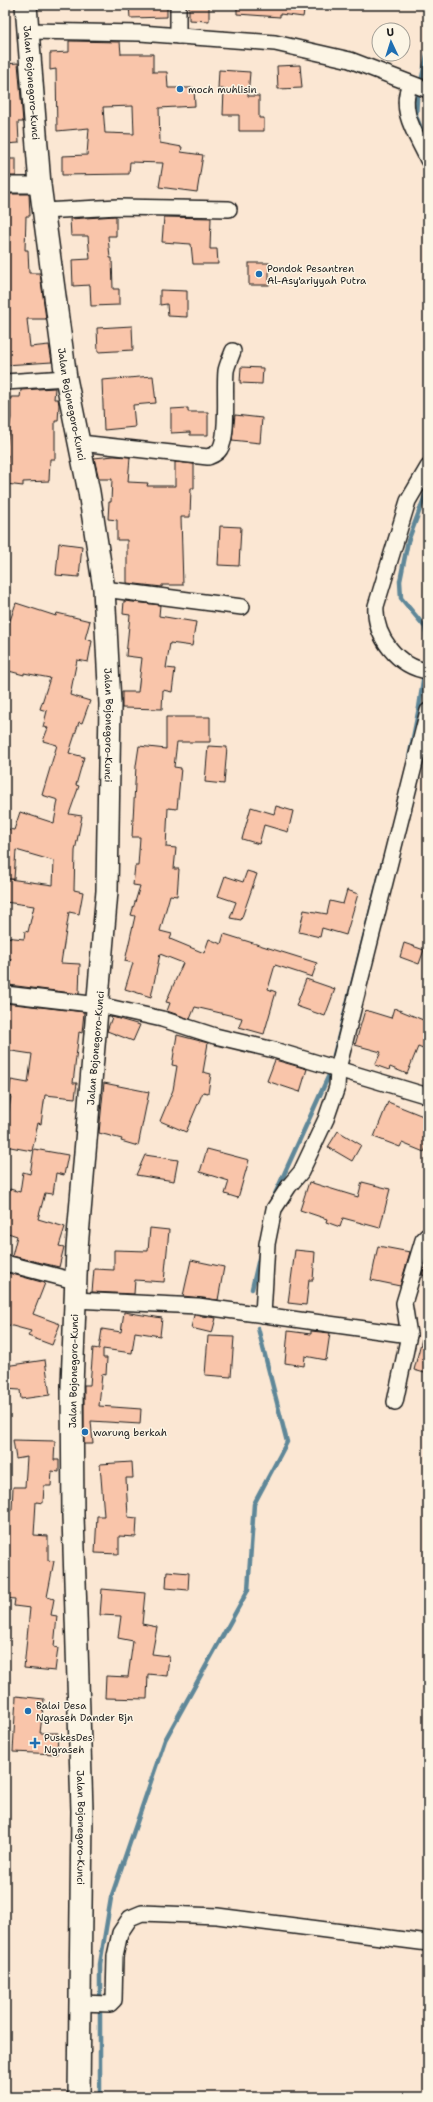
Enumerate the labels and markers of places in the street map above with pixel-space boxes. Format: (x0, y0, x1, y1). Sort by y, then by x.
place label: moch muhlisin (188, 83, 257, 96)
marker: moch muhlisin (175, 84, 185, 94)
place label: Pondok Pesantren Al-Asy'ariyyah Putra (267, 262, 367, 287)
marker: Pondok Pesantren Al-Asy'ariyyah Putra (254, 269, 264, 279)
place label: warung berkah (93, 1426, 167, 1439)
marker: warung berkah (80, 1427, 90, 1437)
place label: Balai Desa Ngraseh Dander Bjn (36, 1699, 133, 1724)
marker: Balai Desa Ngraseh Dander Bjn (23, 1706, 33, 1716)
place label: PuskesDes Ngraseh (44, 1731, 93, 1756)
marker: PuskesDes Ngraseh (29, 1737, 41, 1749)

